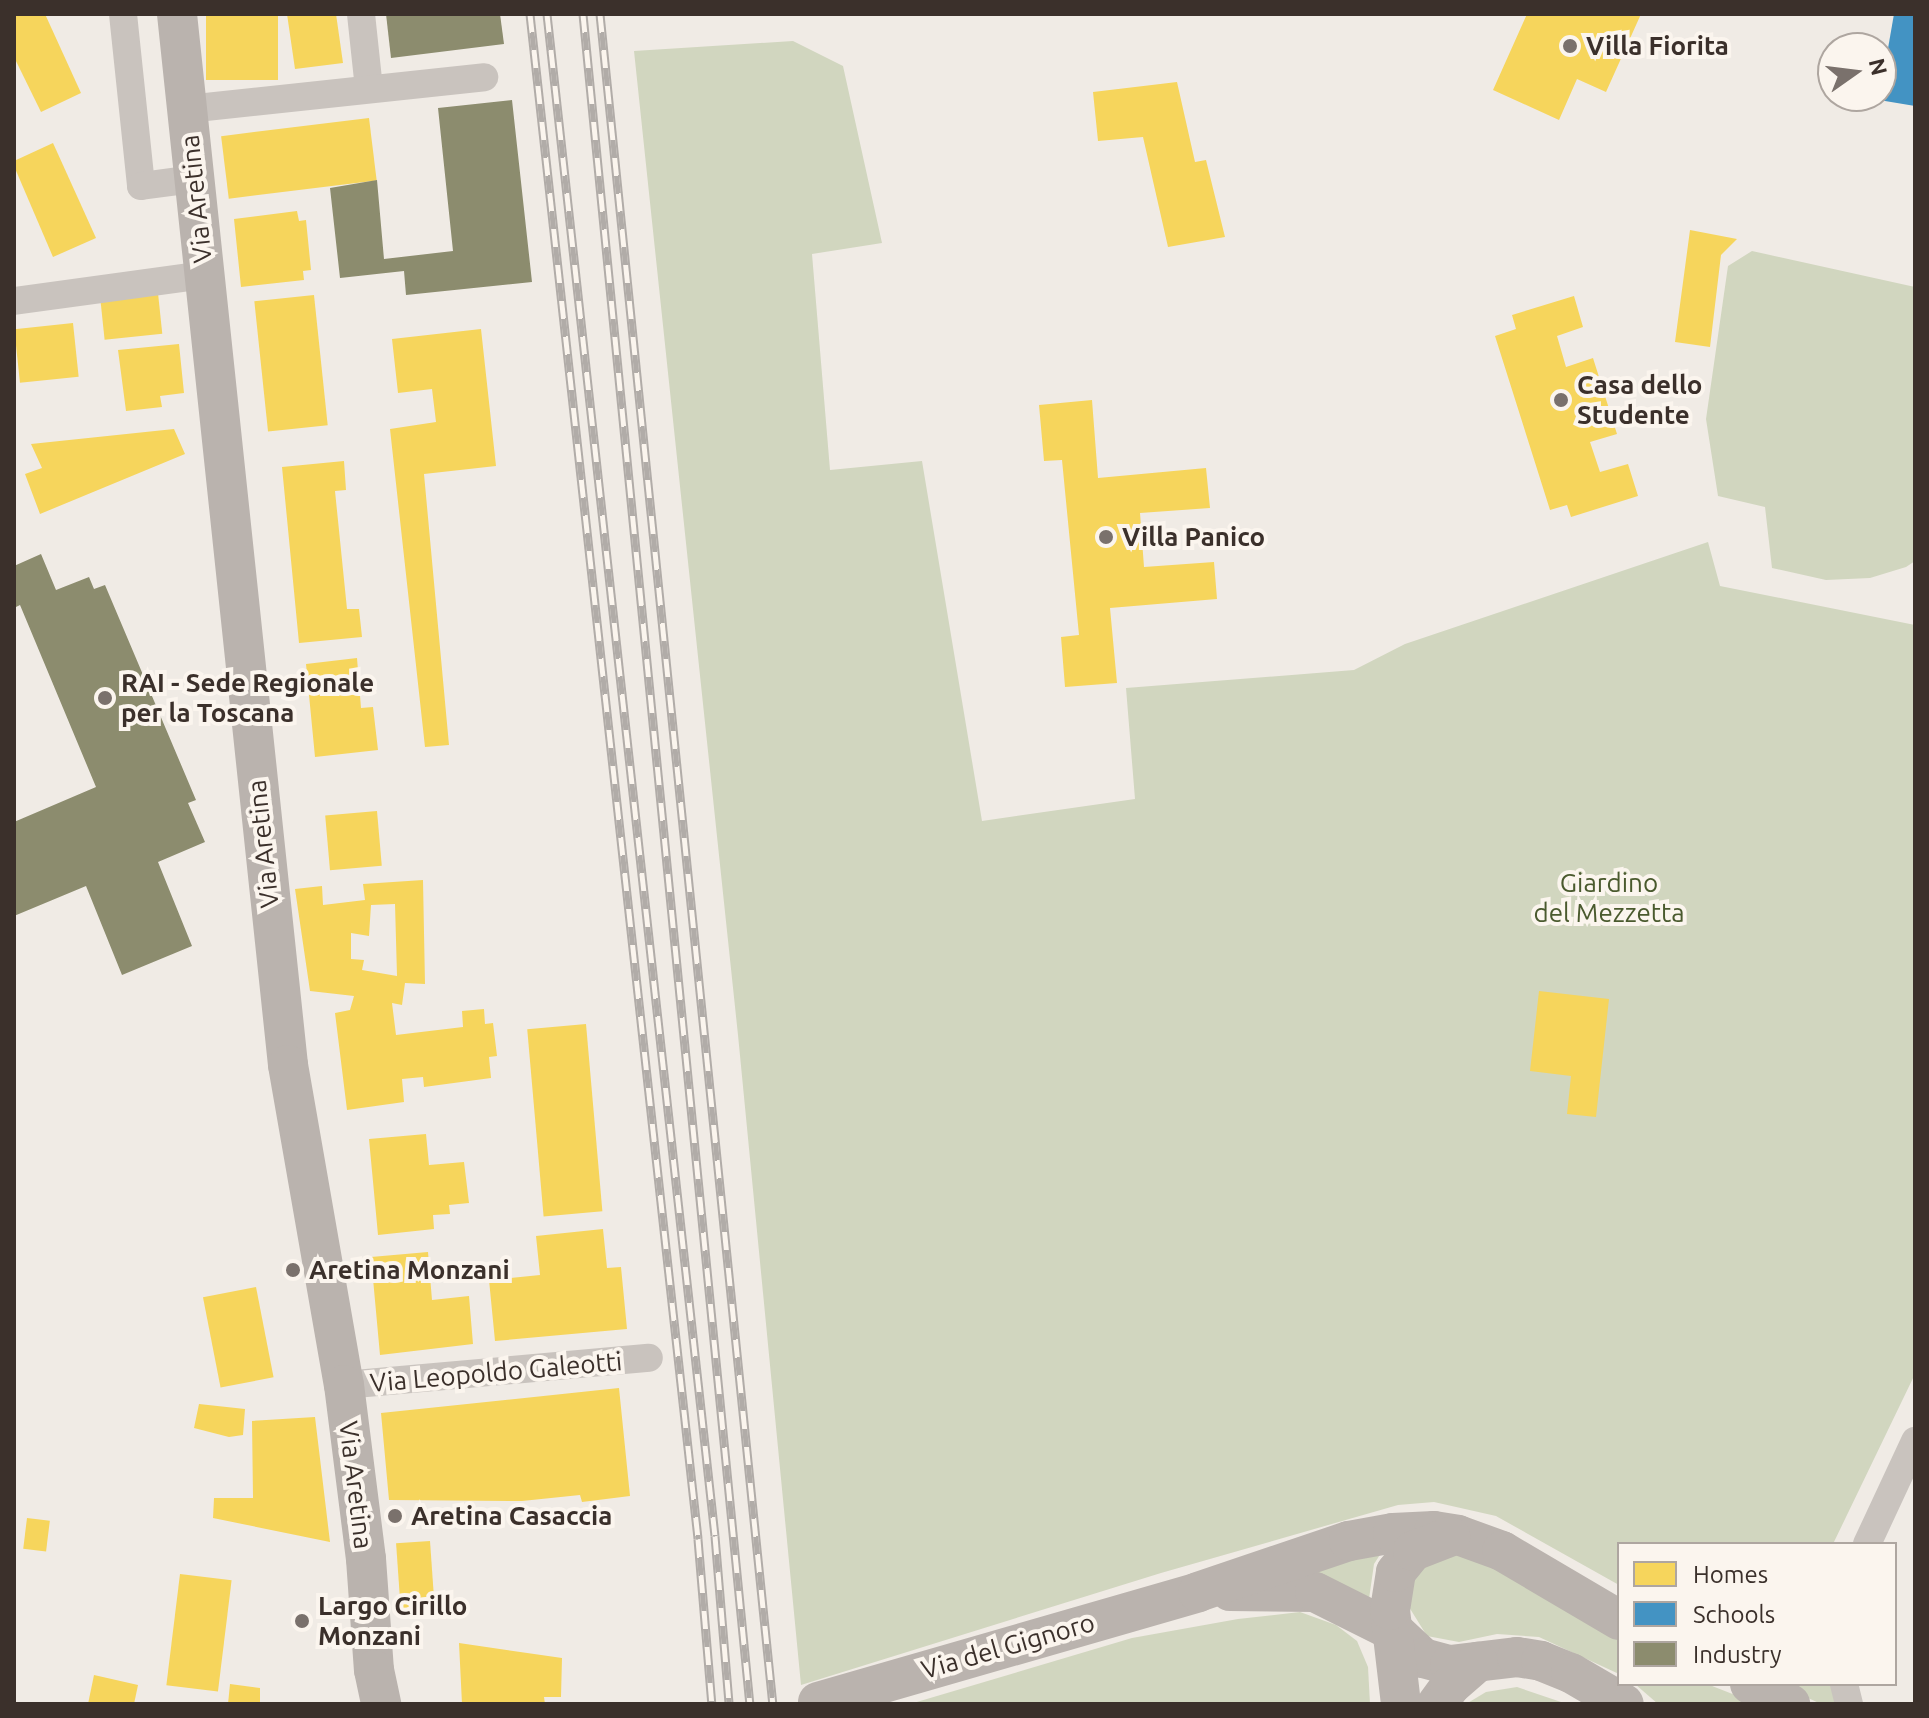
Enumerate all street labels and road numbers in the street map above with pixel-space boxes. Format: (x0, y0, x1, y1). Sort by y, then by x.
street label: Via Aretina (174, 133, 218, 265)
street label: Via Aretina (241, 778, 285, 910)
street label: Via Leopoldo Galeotti (369, 1345, 623, 1399)
street label: Via Aretina (333, 1419, 379, 1551)
street label: Via del Gignoro (918, 1606, 1098, 1686)

